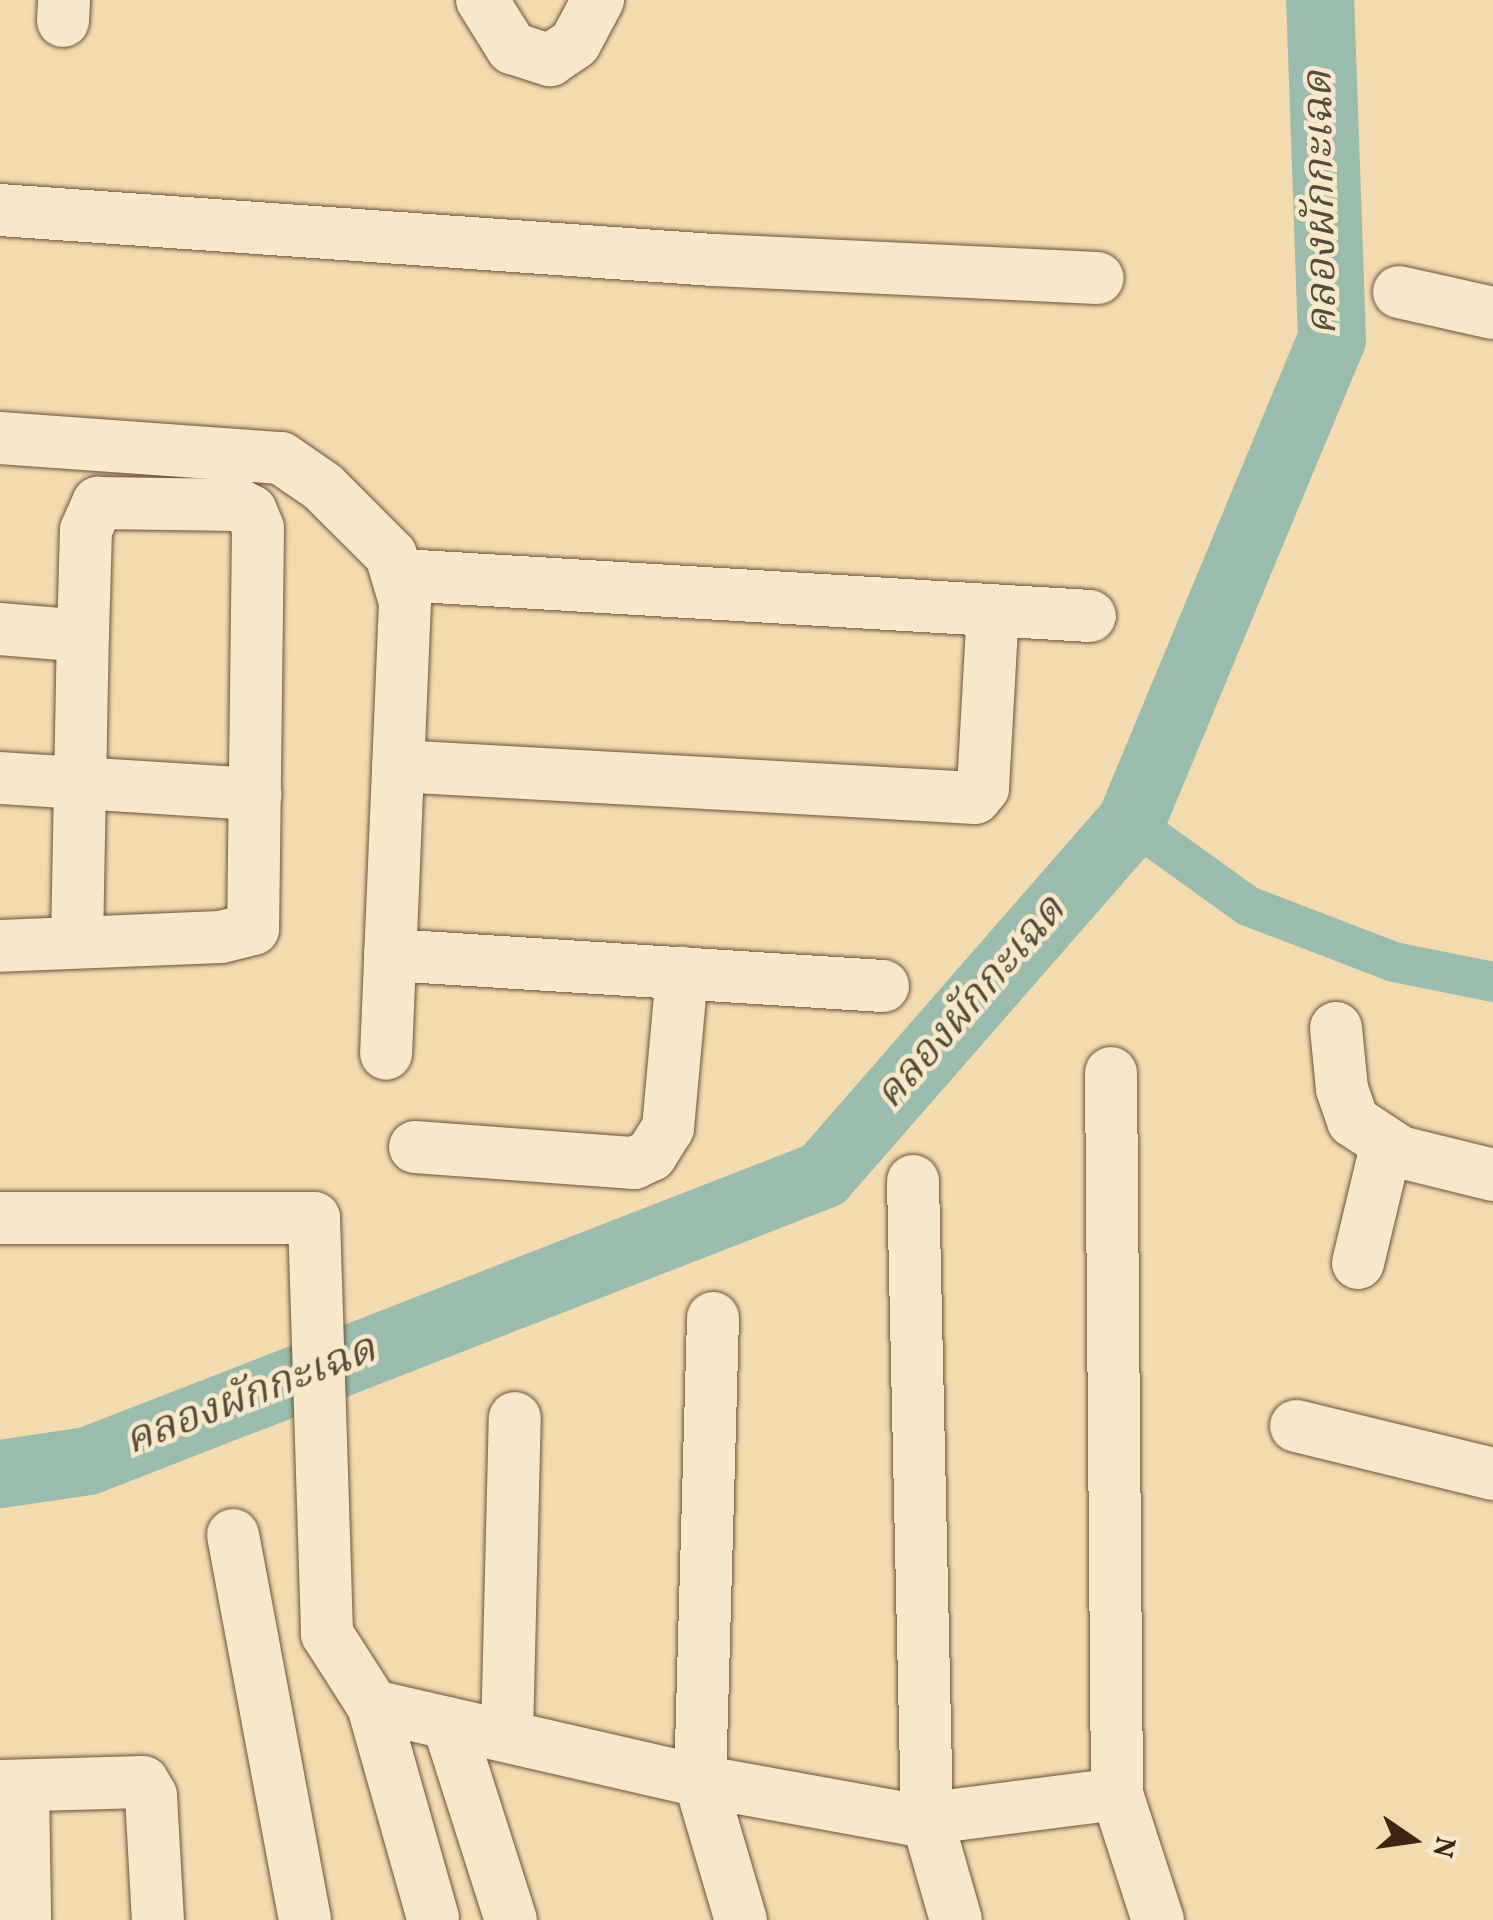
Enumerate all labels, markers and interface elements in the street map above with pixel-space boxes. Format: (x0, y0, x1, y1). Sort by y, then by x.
water label: คลองผักกะเฉด (1295, 70, 1351, 336)
water label: คลองผักกะเฉด (866, 887, 1078, 1121)
water label: คลองผักกะเฉด (118, 1326, 384, 1468)
north arrow (1363, 1790, 1463, 1890)
text: N (1421, 1833, 1464, 1861)

